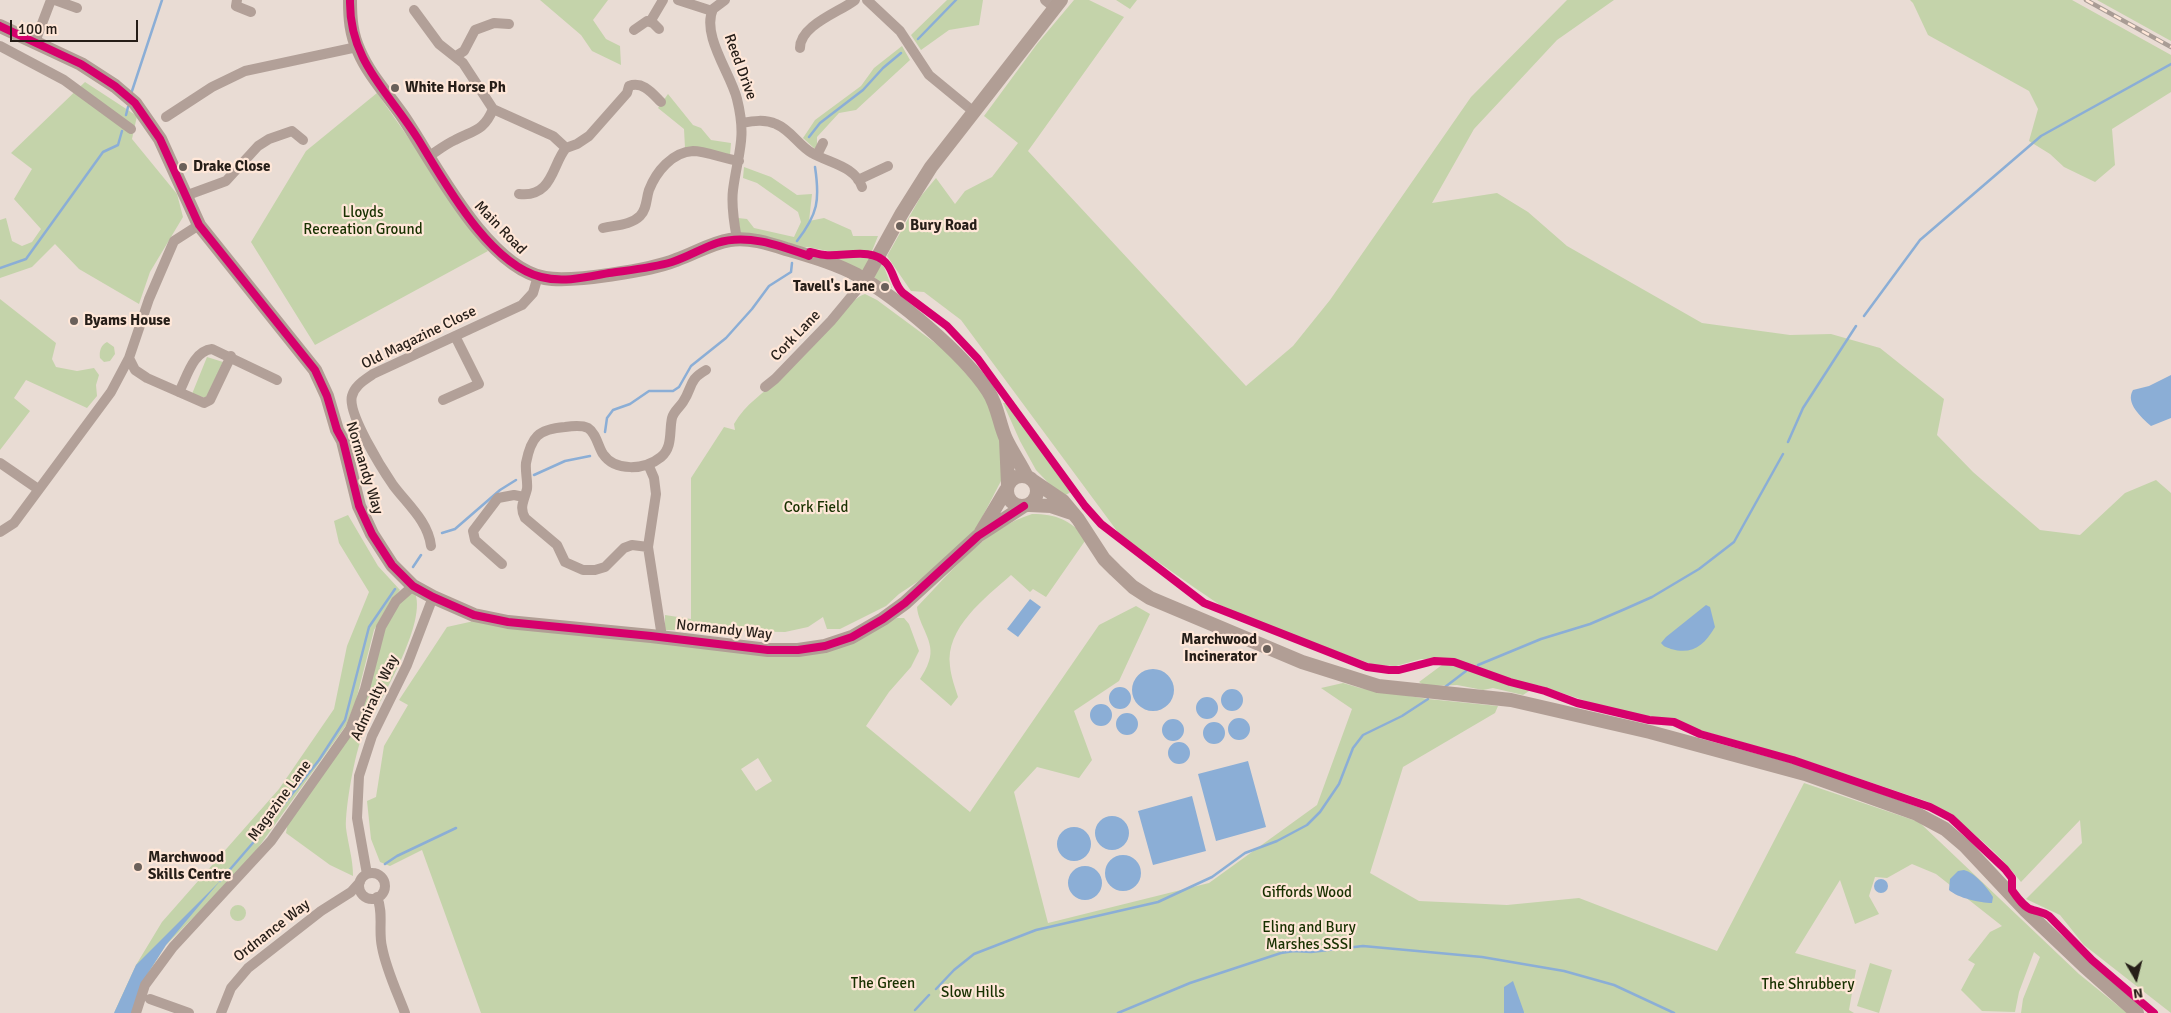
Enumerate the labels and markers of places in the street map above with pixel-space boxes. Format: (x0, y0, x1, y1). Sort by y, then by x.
place label: White Horse Ph (405, 79, 506, 97)
marker: White Horse Ph (389, 82, 401, 94)
place label: Drake Close (193, 158, 270, 176)
marker: Drake Close (177, 161, 189, 173)
place label: Bury Road (910, 217, 977, 235)
marker: Bury Road (894, 220, 906, 232)
place label: Tavell's Lane (793, 278, 875, 296)
marker: Tavell's Lane (879, 281, 891, 293)
place label: Byams House (84, 312, 170, 330)
marker: Byams House (68, 315, 80, 327)
place label: Marchwood Incinerator (1181, 631, 1257, 666)
marker: Marchwood Incinerator (1261, 643, 1273, 655)
place label: Marchwood Skills Centre (148, 849, 231, 884)
marker: Marchwood Skills Centre (132, 861, 144, 873)

